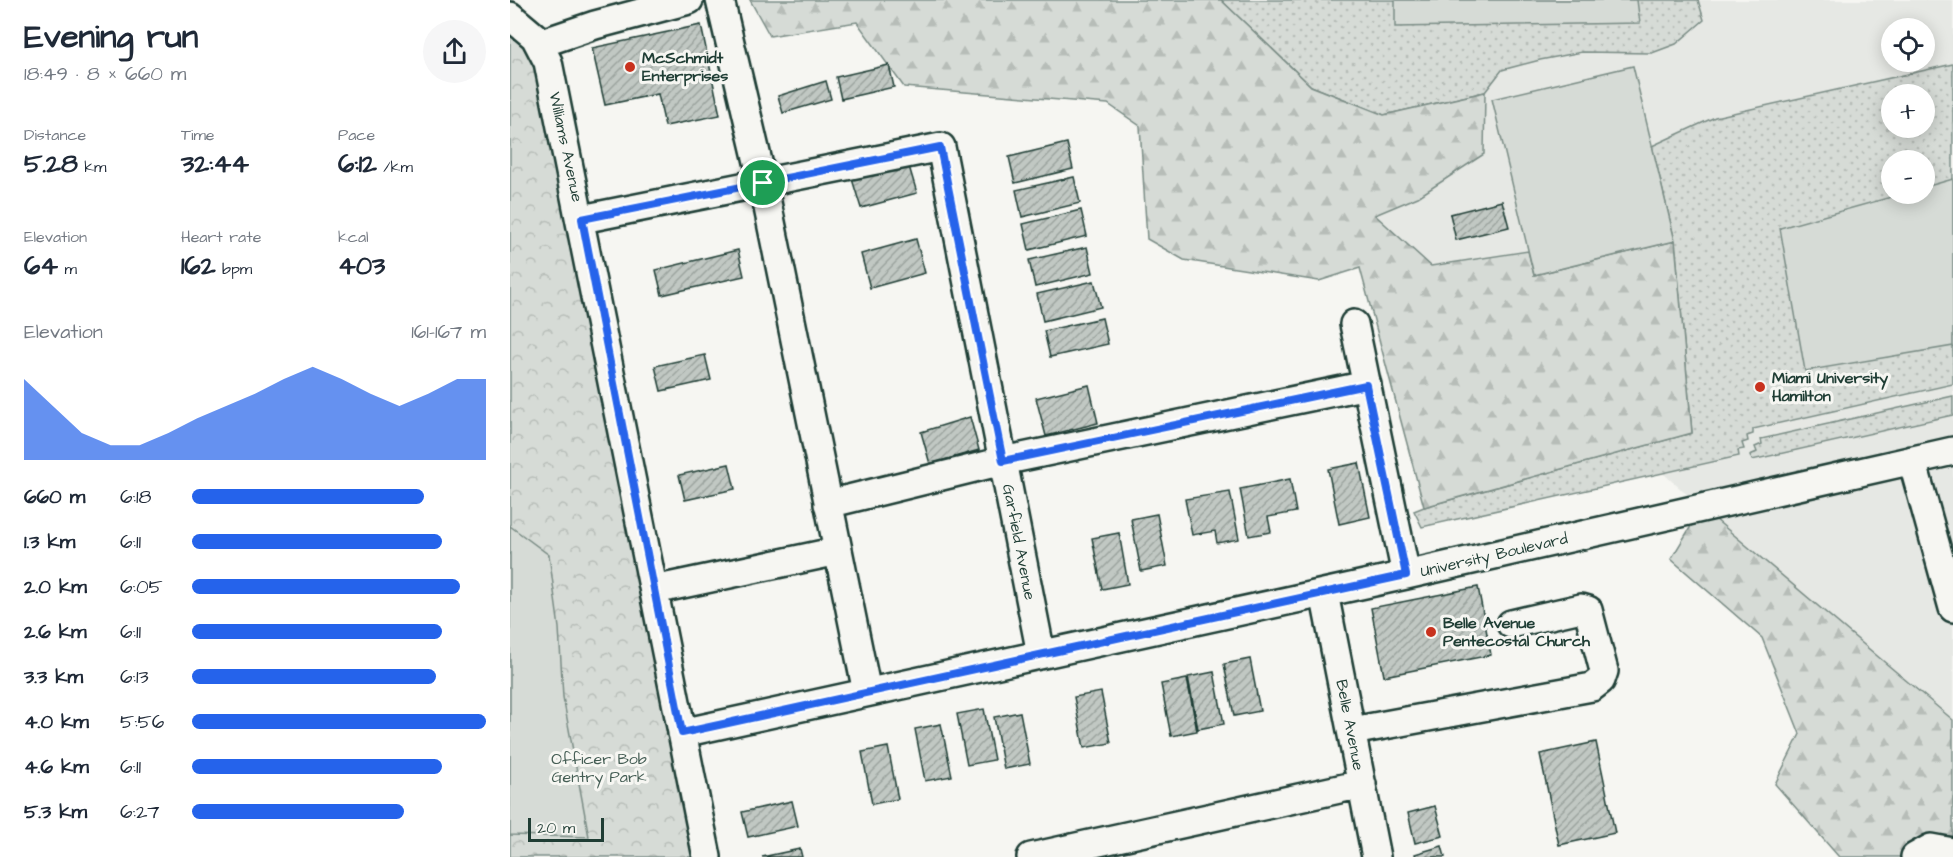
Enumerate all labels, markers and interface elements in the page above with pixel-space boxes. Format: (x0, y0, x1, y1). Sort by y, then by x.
text: Evening run (24, 14, 198, 60)
map controls (1881, 18, 1935, 204)
button: locate (1881, 18, 1935, 72)
button: share (423, 20, 486, 83)
place label: McSchmidt Enterprises (642, 47, 728, 87)
text: 18:49 · 8 × 660 m (24, 60, 186, 88)
marker: McSchmidt Enterprises (623, 60, 637, 74)
button: + (1881, 84, 1935, 138)
street label: Williams Avenue (544, 90, 588, 204)
text: Distance (24, 124, 86, 146)
text: Time (181, 124, 215, 146)
text: Pace (338, 124, 375, 146)
text: 5.28 (24, 146, 78, 182)
text: 32:44 (181, 146, 249, 182)
text: 6:12 (338, 146, 377, 182)
button: − (1881, 150, 1935, 204)
text: km (78, 156, 107, 178)
text: /km (377, 156, 413, 178)
pin (737, 157, 788, 208)
icon: arrive (746, 166, 779, 199)
text: Elevation (24, 226, 87, 248)
text: Heart rate (181, 226, 261, 248)
text: kcal (338, 226, 369, 248)
text: 64 (24, 248, 58, 284)
text: 162 (181, 248, 216, 284)
text: 403 (338, 248, 385, 284)
text: m (58, 258, 77, 280)
text: bpm (216, 258, 252, 280)
text: Elevation (24, 318, 103, 346)
text: 161–167 m (411, 318, 486, 346)
place label: Miami University Hamilton (1772, 367, 1888, 407)
marker: Miami University Hamilton (1753, 380, 1767, 394)
street label: Garfield Avenue (997, 482, 1041, 602)
text: 660 m (24, 483, 85, 511)
text: 6:18 (120, 483, 151, 511)
street label: University Boulevard (1418, 527, 1570, 584)
text: 1.3 km (24, 528, 75, 556)
text: 6:11 (120, 528, 141, 556)
text: 2.0 km (24, 573, 87, 601)
text: 6:05 (120, 573, 163, 601)
place label: Belle Avenue Pentecostal Church (1443, 612, 1591, 652)
text: 2.6 km (24, 618, 87, 646)
text: 6:11 (120, 618, 141, 646)
marker: Belle Avenue Pentecostal Church (1424, 625, 1438, 639)
text: 3.3 km (24, 663, 83, 691)
text: 6:13 (120, 663, 149, 691)
street label: Belle Avenue (1330, 678, 1370, 773)
text: 4.0 km (24, 708, 89, 736)
text: 5:56 (120, 708, 164, 736)
park label: Officer Bob Gentry Park (551, 748, 647, 789)
text: 4.6 km (24, 753, 89, 781)
text: 6:11 (120, 753, 141, 781)
text: 5.3 km (24, 798, 87, 826)
text: 6:27 (120, 798, 160, 826)
scale bar (528, 815, 604, 842)
text: 20 m (537, 817, 575, 839)

